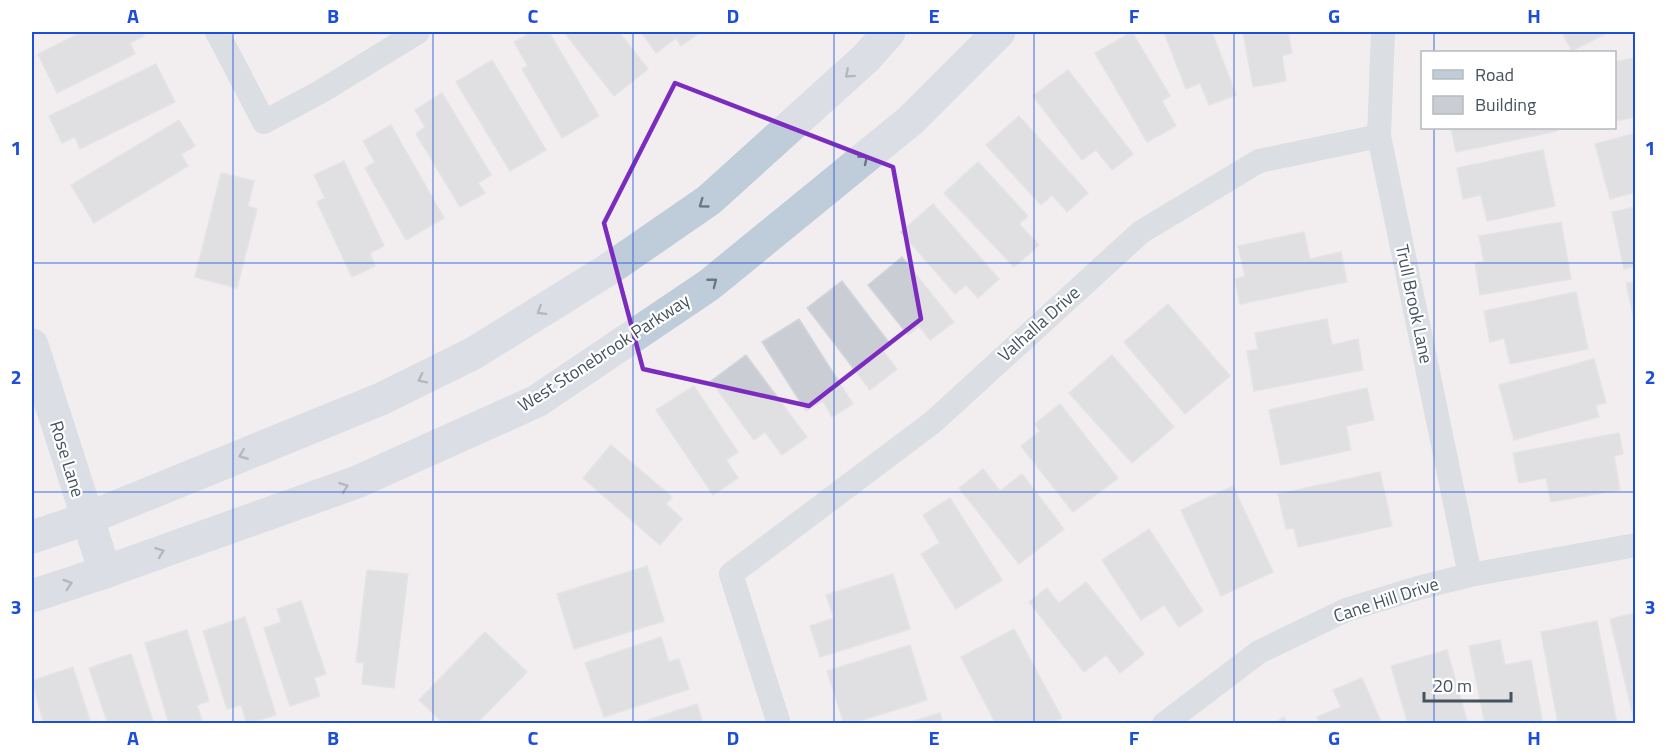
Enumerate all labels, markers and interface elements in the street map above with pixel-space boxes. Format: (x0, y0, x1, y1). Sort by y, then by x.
text: A (127, 0, 139, 31)
text: B (327, 0, 339, 31)
text: C (528, 0, 539, 31)
text: D (727, 0, 739, 31)
text: E (928, 0, 940, 31)
text: F (1129, 0, 1140, 31)
text: G (1328, 0, 1340, 31)
text: H (1527, 0, 1541, 31)
legend (1421, 51, 1616, 129)
text: Road (1475, 61, 1514, 88)
one-way arrow (845, 67, 856, 78)
text: Building (1475, 91, 1536, 118)
text: 1 (10, 132, 22, 163)
text: 1 (1644, 132, 1656, 163)
one-way arrow (857, 155, 868, 166)
one-way arrow (699, 196, 710, 207)
street label: Trull Brook Lane (1389, 242, 1440, 366)
one-way arrow (706, 279, 717, 290)
street label: Valhalla Drive (992, 279, 1086, 368)
street label: West Stonebrook Parkway (512, 287, 695, 418)
one-way arrow (537, 304, 547, 316)
text: 2 (10, 361, 22, 392)
text: 2 (1644, 361, 1656, 392)
one-way arrow (417, 371, 428, 383)
street label: Rose Lane (43, 417, 92, 500)
one-way arrow (238, 448, 249, 460)
one-way arrow (338, 481, 348, 494)
one-way arrow (154, 547, 165, 560)
street label: Cane Hill Drive (1330, 570, 1442, 629)
one-way arrow (62, 578, 73, 591)
text: 3 (10, 591, 22, 622)
text: 3 (1644, 591, 1656, 622)
scale bar (1424, 665, 1511, 703)
text: 20 m (1433, 672, 1472, 699)
text: A (127, 722, 139, 753)
text: B (327, 722, 339, 753)
text: C (528, 722, 539, 753)
text: D (727, 722, 739, 753)
text: E (928, 722, 940, 753)
text: F (1129, 722, 1140, 753)
text: G (1328, 722, 1340, 753)
text: H (1527, 722, 1541, 753)

